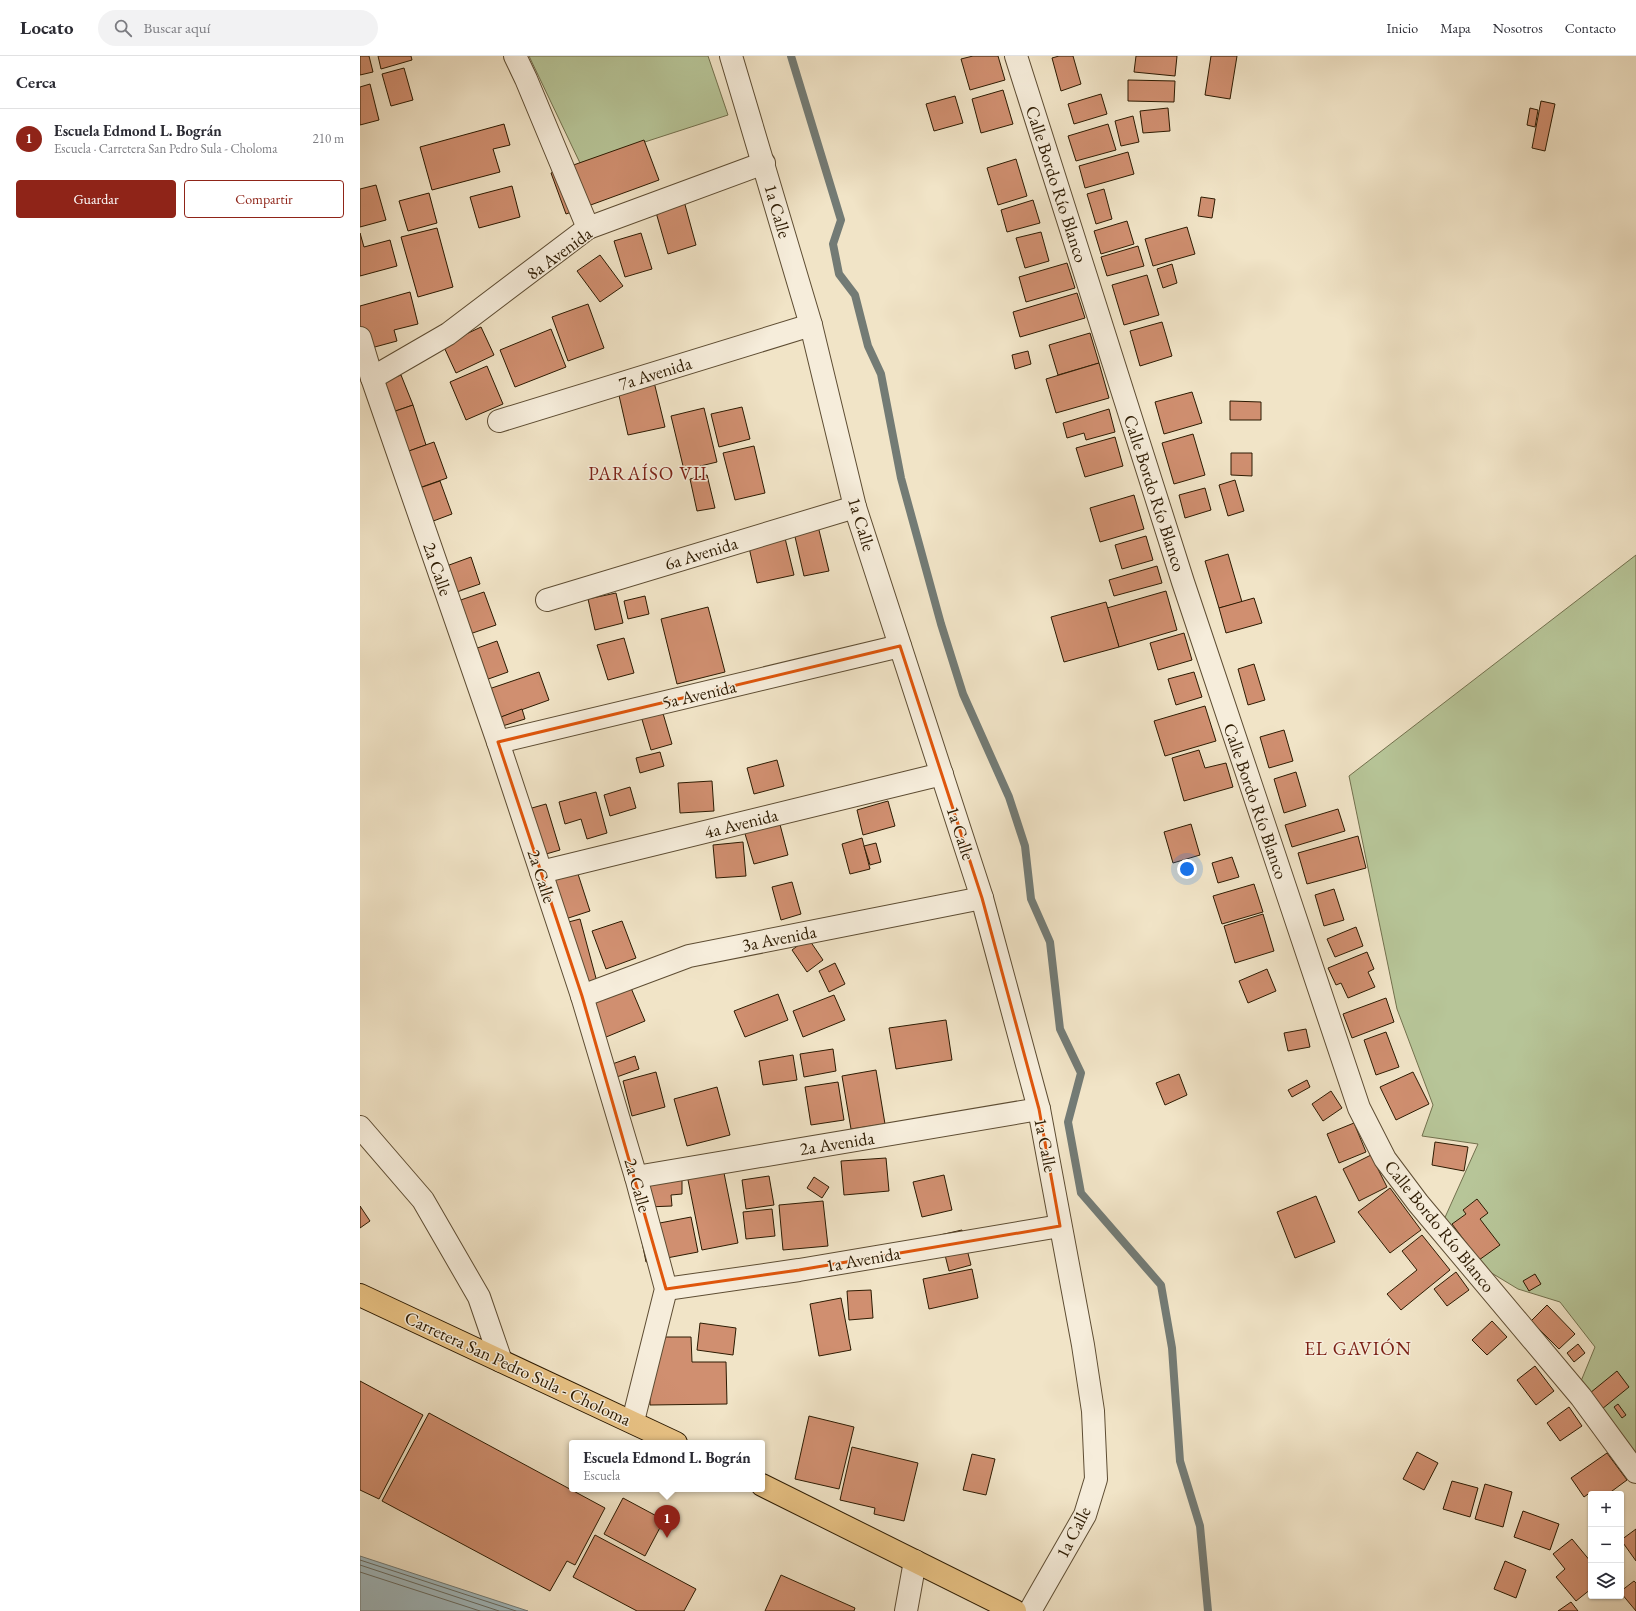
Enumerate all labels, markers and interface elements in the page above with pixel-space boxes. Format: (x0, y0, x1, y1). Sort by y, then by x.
search box (98, 10, 378, 46)
text: Locato (20, 15, 74, 40)
icon: search (112, 17, 134, 39)
text: Buscar aquí (144, 18, 210, 37)
text: Inicio (1387, 19, 1418, 37)
text: Mapa (1440, 19, 1471, 37)
text: Nosotros (1493, 19, 1543, 37)
text: Contacto (1565, 19, 1616, 37)
text: Cerca (16, 71, 56, 93)
street label: Calle Bordo Río Blanco (1021, 103, 1093, 265)
text: Escuela Edmond L. Bográn (54, 121, 222, 140)
text: 1 (26, 130, 32, 147)
text: 210 m (313, 130, 344, 147)
text: Escuela · Carretera San Pedro Sula - Choloma (54, 140, 277, 157)
button: Guardar (16, 180, 176, 218)
button: Compartir (184, 180, 344, 218)
street label: 1a Calle (759, 181, 797, 241)
street label: 8a Avenida (522, 221, 597, 284)
street label: 7a Avenida (616, 351, 695, 395)
street label: Calle Bordo Río Blanco (1119, 412, 1191, 574)
district label: PARAÍSO VII (588, 461, 708, 486)
street label: 1a Calle (843, 494, 881, 554)
street label: 6a Avenida (662, 531, 741, 575)
street label: 2a Calle (418, 539, 458, 599)
street label: 5a Avenida (660, 674, 739, 714)
street label: Calle Bordo Río Blanco (1219, 720, 1294, 882)
street label: 4a Avenida (702, 803, 781, 843)
street label: 1a Calle (942, 803, 980, 863)
street label: 2a Calle (523, 846, 561, 906)
your location (1177, 859, 1197, 879)
street label: 3a Avenida (740, 919, 819, 956)
street label: 1a Calle (1029, 1116, 1063, 1174)
street label: 2a Avenida (798, 1126, 877, 1160)
street label: 2a Calle (619, 1155, 657, 1215)
street label: Calle Bordo Río Blanco (1380, 1155, 1500, 1297)
street label: 1a Avenida (824, 1241, 903, 1277)
street label: Carretera San Pedro Sula - Choloma (401, 1305, 636, 1431)
district label: EL GAVIÓN (1304, 1336, 1412, 1361)
popup (569, 1440, 765, 1492)
text: Escuela Edmond L. Bográn (583, 1448, 751, 1467)
text: Escuela (583, 1467, 620, 1484)
map controls (1588, 1491, 1624, 1599)
button: + (1588, 1491, 1624, 1527)
street label: 1a Calle (1050, 1502, 1096, 1562)
pin: 1 (654, 1505, 680, 1538)
button: − (1588, 1527, 1624, 1563)
button: layers (1588, 1563, 1624, 1599)

